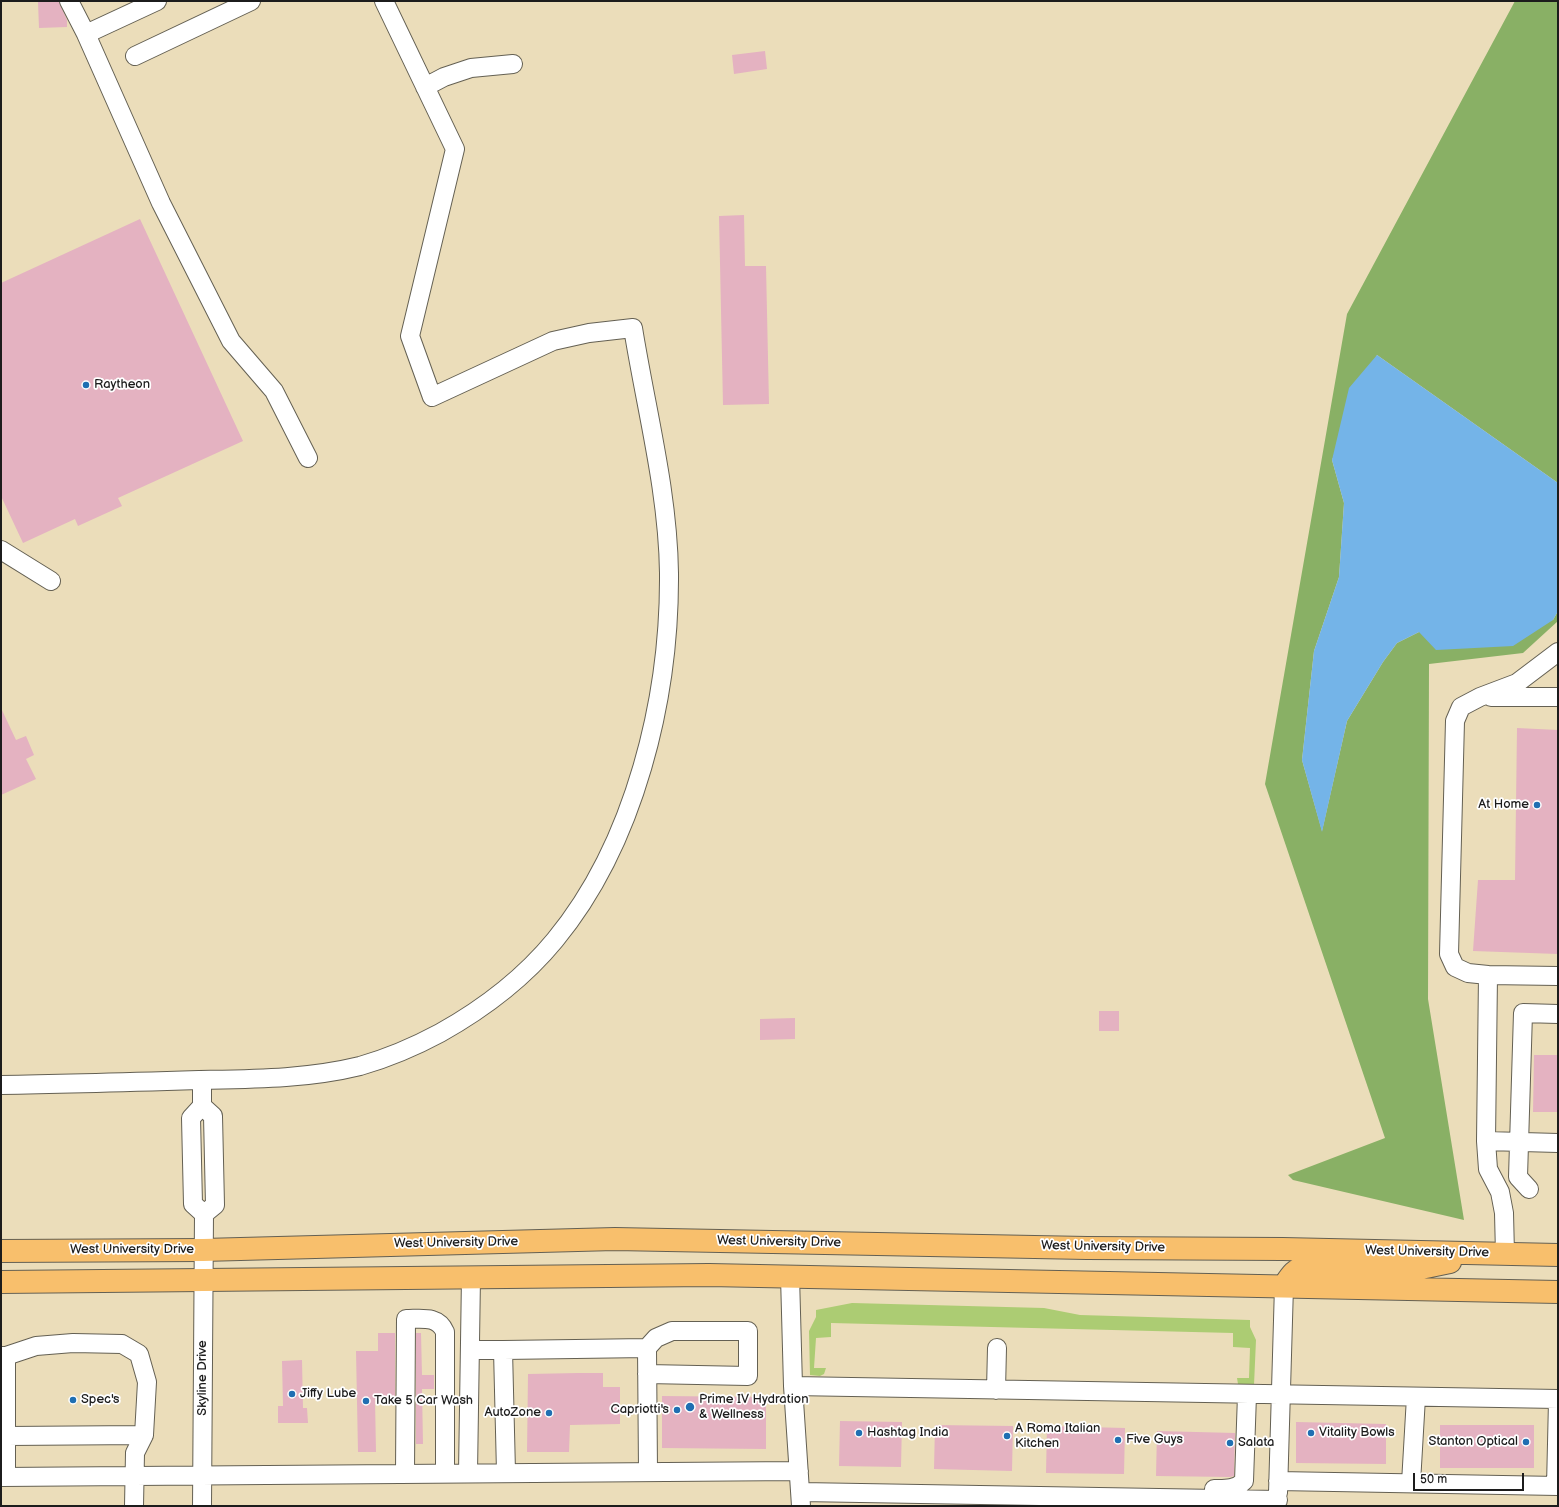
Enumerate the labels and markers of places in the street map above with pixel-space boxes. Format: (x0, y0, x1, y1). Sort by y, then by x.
place label: Raytheon (94, 377, 150, 393)
marker: Raytheon (81, 380, 91, 390)
place label: At Home (1478, 797, 1529, 813)
marker: At Home (1532, 800, 1542, 810)
place label: Jiffy Lube (300, 1386, 356, 1402)
marker: Jiffy Lube (287, 1389, 297, 1399)
place label: Spec's (81, 1392, 120, 1408)
place label: Prime IV Hydration & Wellness (699, 1392, 808, 1423)
place label: Take 5 Car Wash (374, 1393, 473, 1409)
marker: Spec's (68, 1395, 78, 1405)
marker: Take 5 Car Wash (361, 1396, 371, 1406)
marker: Prime IV Hydration & Wellness (684, 1401, 696, 1413)
place label: Capriotti's (610, 1402, 669, 1418)
place label: AutoZone (485, 1405, 541, 1421)
marker: Capriotti's (672, 1405, 682, 1415)
marker: AutoZone (544, 1408, 554, 1418)
place label: A Roma Italian Kitchen (1015, 1421, 1100, 1452)
place label: Hashtag India (867, 1425, 949, 1441)
place label: Vitality Bowls (1319, 1425, 1395, 1441)
marker: Hashtag India (854, 1428, 864, 1438)
marker: Vitality Bowls (1306, 1428, 1316, 1438)
marker: A Roma Italian Kitchen (1002, 1431, 1012, 1441)
place label: Five Guys (1126, 1432, 1183, 1448)
place label: Stanton Optical (1429, 1434, 1518, 1450)
marker: Five Guys (1113, 1435, 1123, 1445)
place label: Salata (1238, 1435, 1274, 1451)
marker: Stanton Optical (1521, 1437, 1531, 1447)
marker: Salata (1225, 1438, 1235, 1448)

